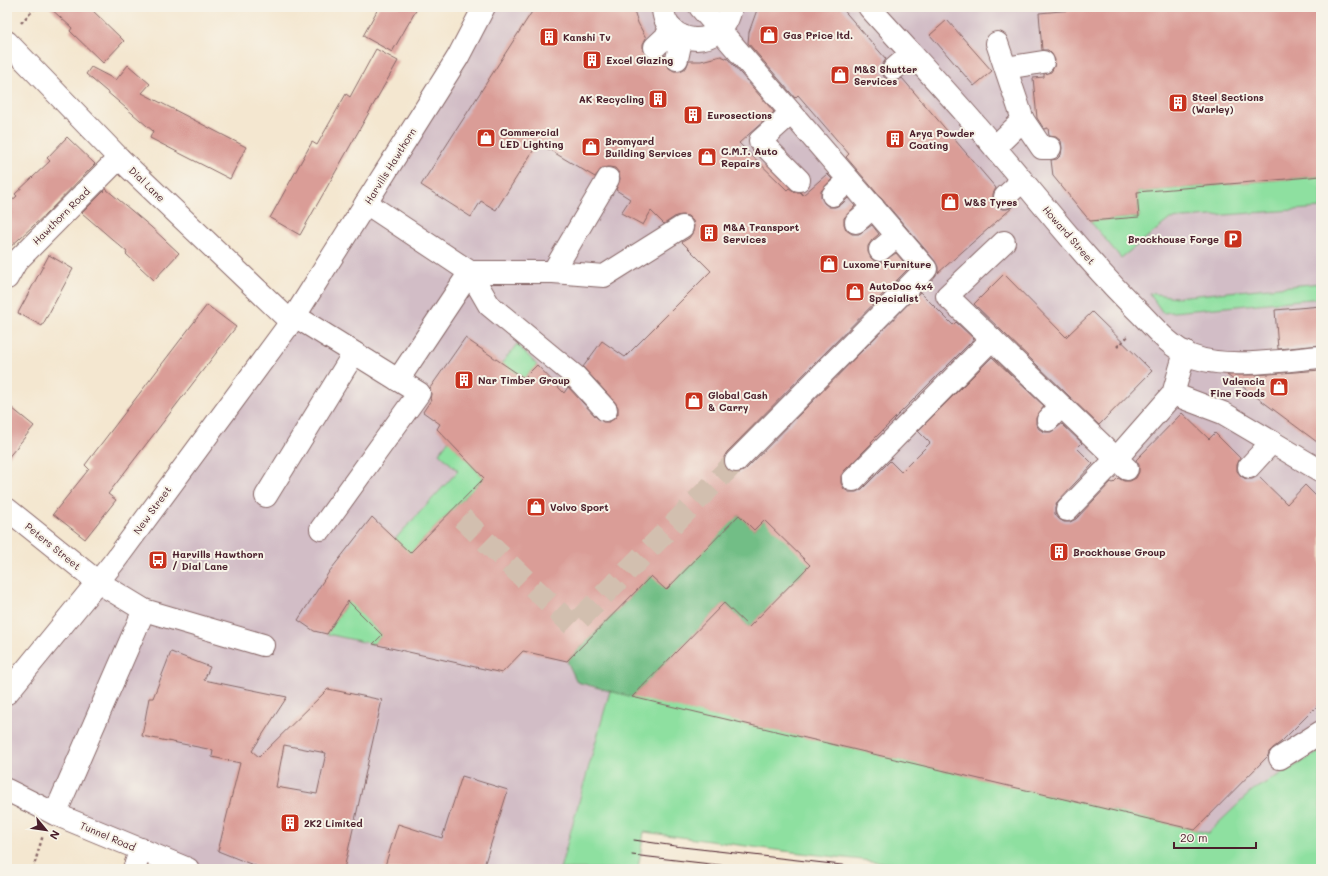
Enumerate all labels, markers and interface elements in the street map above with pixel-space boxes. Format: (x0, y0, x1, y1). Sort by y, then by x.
shop icon: Gas Price ltd. (758, 24, 780, 46)
building icon: Kanshi Tv (538, 26, 560, 48)
place label: Gas Price ltd. (783, 28, 853, 42)
place label: Kanshi Tv (563, 30, 611, 44)
building icon: Excel Glazing (581, 49, 603, 71)
place label: Excel Glazing (606, 53, 673, 67)
place label: M&S Shutter Services (854, 62, 917, 88)
shop icon: M&S Shutter Services (829, 64, 851, 86)
building icon: AK Recycling (647, 88, 669, 110)
place label: Steel Sections (Warley) (1192, 90, 1264, 116)
place label: AK Recycling (579, 92, 644, 106)
building icon: Steel Sections (Warley) (1167, 92, 1189, 114)
building icon: Eurosections (682, 104, 704, 126)
place label: Eurosections (707, 108, 772, 122)
street label: Harvills Hawthorn (361, 125, 419, 207)
place label: Commercial LED Lighting (500, 125, 563, 151)
place label: Arya Powder Coating (909, 126, 974, 152)
shop icon: Commercial LED Lighting (475, 127, 497, 149)
building icon: Arya Powder Coating (884, 128, 906, 150)
place label: Bromyard Building Services (605, 134, 692, 160)
shop icon: Bromyard Building Services (580, 136, 602, 158)
place label: C.M.T. Auto Repairs (721, 144, 777, 170)
shop icon: C.M.T. Auto Repairs (696, 146, 718, 168)
street label: Dial Lane (126, 163, 168, 205)
street label: Hawthorn Road (29, 184, 93, 248)
shop icon: W&S Tyres (939, 191, 961, 213)
place label: W&S Tyres (964, 195, 1017, 209)
street label: Howard Street (1040, 203, 1098, 267)
place label: M&A Transport Services (723, 220, 800, 246)
building icon: M&A Transport Services (698, 222, 720, 244)
parking icon: Brockhouse Forge (1222, 228, 1244, 250)
place label: Brockhouse Forge (1128, 232, 1219, 246)
shop icon: Luxome Furniture (818, 253, 840, 275)
place label: Luxome Furniture (843, 257, 931, 271)
place label: AutoDoc 4x4 Specialist (869, 279, 934, 305)
shop icon: AutoDoc 4x4 Specialist (844, 281, 866, 303)
building icon: Nar Timber Group (453, 369, 475, 391)
place label: Nar Timber Group (478, 373, 570, 387)
place label: Valencia Fine Foods (1210, 374, 1265, 400)
shop icon: Valencia Fine Foods (1268, 376, 1290, 398)
place label: Global Cash & Carry (708, 388, 768, 414)
shop icon: Global Cash & Carry (683, 390, 705, 412)
street label: New Street (130, 483, 174, 537)
shop icon: Volvo Sport (525, 496, 547, 518)
place label: Volvo Sport (550, 500, 609, 514)
street label: Peters Street (22, 519, 84, 573)
building icon: Brockhouse Group (1048, 541, 1070, 563)
place label: Brockhouse Group (1073, 545, 1166, 559)
place label: Harvills Hawthorn / Dial Lane (172, 547, 264, 573)
bus stop icon: Harvills Hawthorn / Dial Lane (147, 549, 169, 571)
north arrow (26, 810, 66, 850)
building icon: 2K2 Limited (279, 812, 301, 834)
place label: 2K2 Limited (304, 816, 363, 830)
street label: Tunnel Road (78, 818, 138, 854)
scale bar (1174, 824, 1256, 850)
text: N (47, 828, 64, 842)
text: 20 m (1180, 829, 1208, 845)

